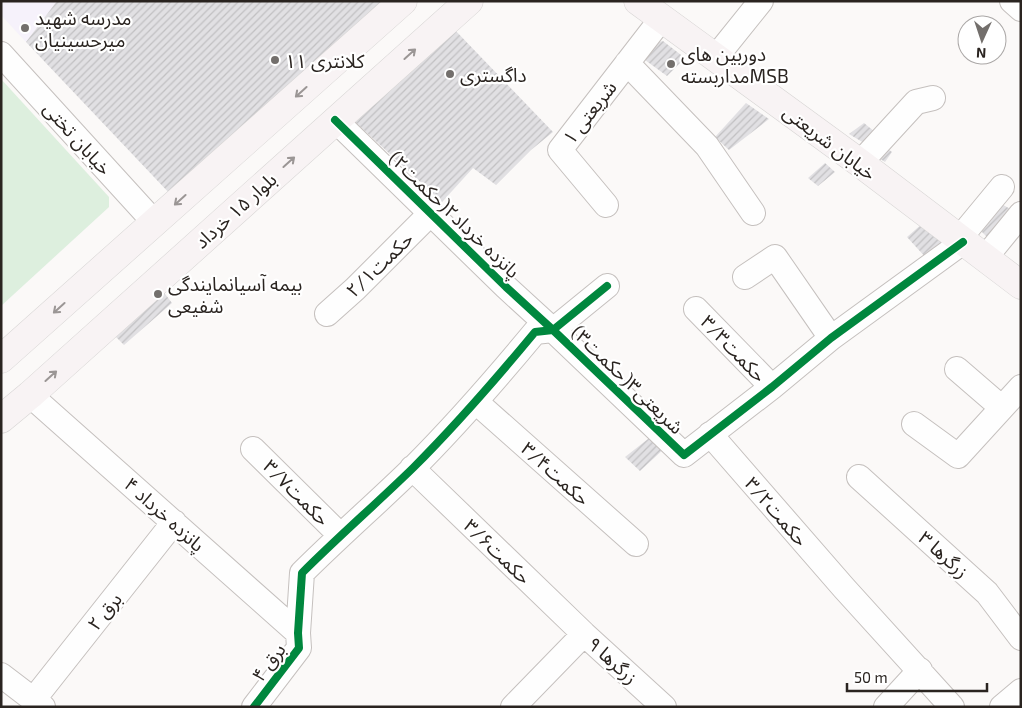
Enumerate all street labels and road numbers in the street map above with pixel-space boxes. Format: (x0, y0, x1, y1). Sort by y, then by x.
street label: شریعتی ۱ (557, 76, 622, 149)
street label: خیابان تختی (38, 97, 117, 180)
street label: خیابان شریعتی (778, 100, 881, 185)
street label: پانزده خرداد۲(حکمت۲) (383, 146, 525, 284)
street label: بلوار ۱۵ خرداد (189, 167, 281, 254)
street label: حکمت۲/۱ (341, 226, 417, 302)
street label: حکمت۳/۳ (696, 310, 772, 386)
street label: شریعتی۳(حکمت۳) (567, 320, 689, 439)
street label: حکمت۳/۴ (517, 436, 595, 510)
street label: حکمت۳/۷ (259, 454, 335, 530)
street label: پانزده خرداد ۴ (119, 472, 210, 558)
street label: حکمت۳/۲ (741, 472, 813, 550)
street label: حکمت۳/۶ (460, 513, 536, 589)
street label: زرگرها ۳ (914, 526, 974, 583)
street label: برق ۲ (82, 587, 127, 635)
street label: زرگرها ۹ (583, 632, 643, 689)
street label: برق ۴ (246, 638, 291, 686)

